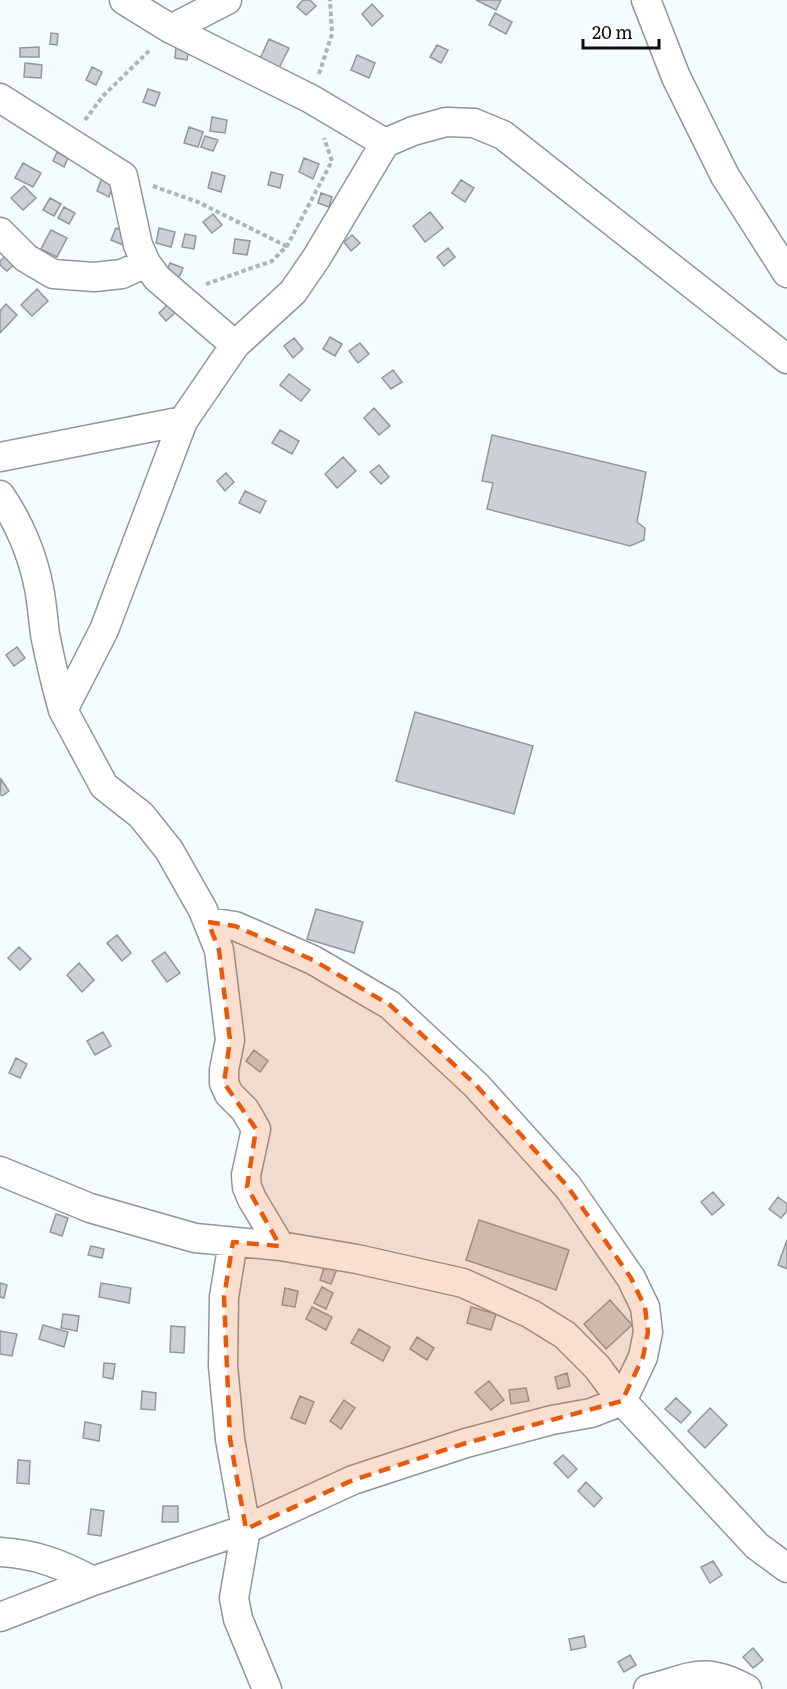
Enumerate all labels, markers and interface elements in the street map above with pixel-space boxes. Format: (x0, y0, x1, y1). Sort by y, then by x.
scale bar (583, 12, 660, 50)
text: 20 m (592, 18, 633, 45)

